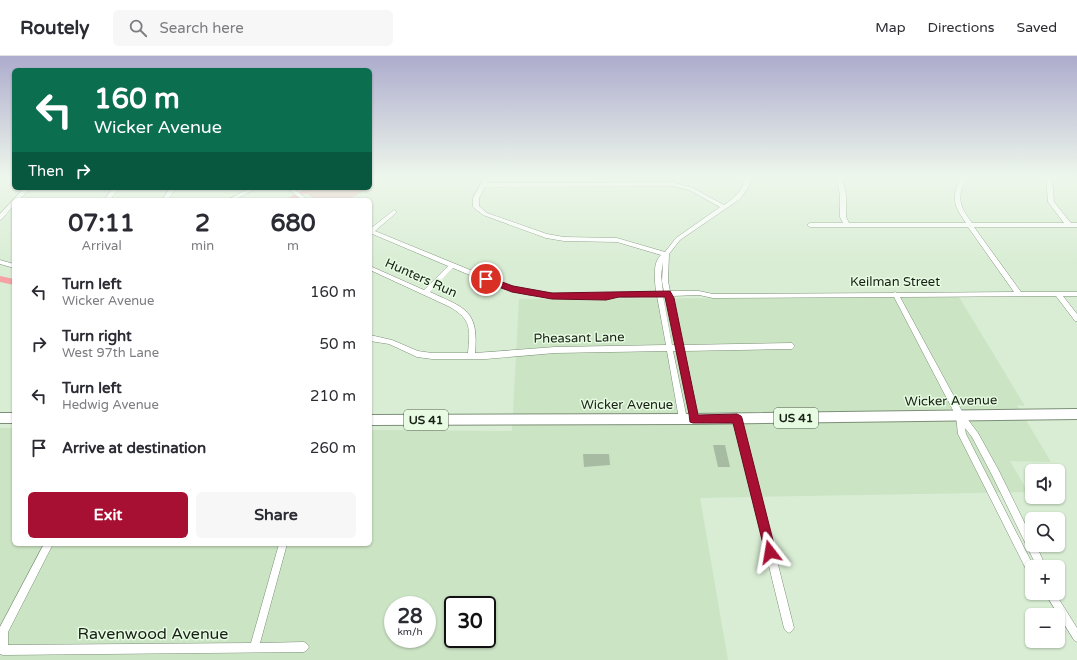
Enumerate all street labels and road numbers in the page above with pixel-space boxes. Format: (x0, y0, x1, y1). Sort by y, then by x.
street label: Hunters Run (382, 255, 460, 301)
street label: Keilman Street (850, 274, 940, 290)
street label: Pheasant Lane (533, 329, 625, 347)
street label: Wicker Avenue (905, 392, 997, 410)
street label: Wicker Avenue (581, 397, 673, 413)
road number: US 41 (774, 408, 818, 428)
road number: US 41 (404, 410, 448, 430)
street label: Ravenwood Avenue (78, 624, 228, 644)

